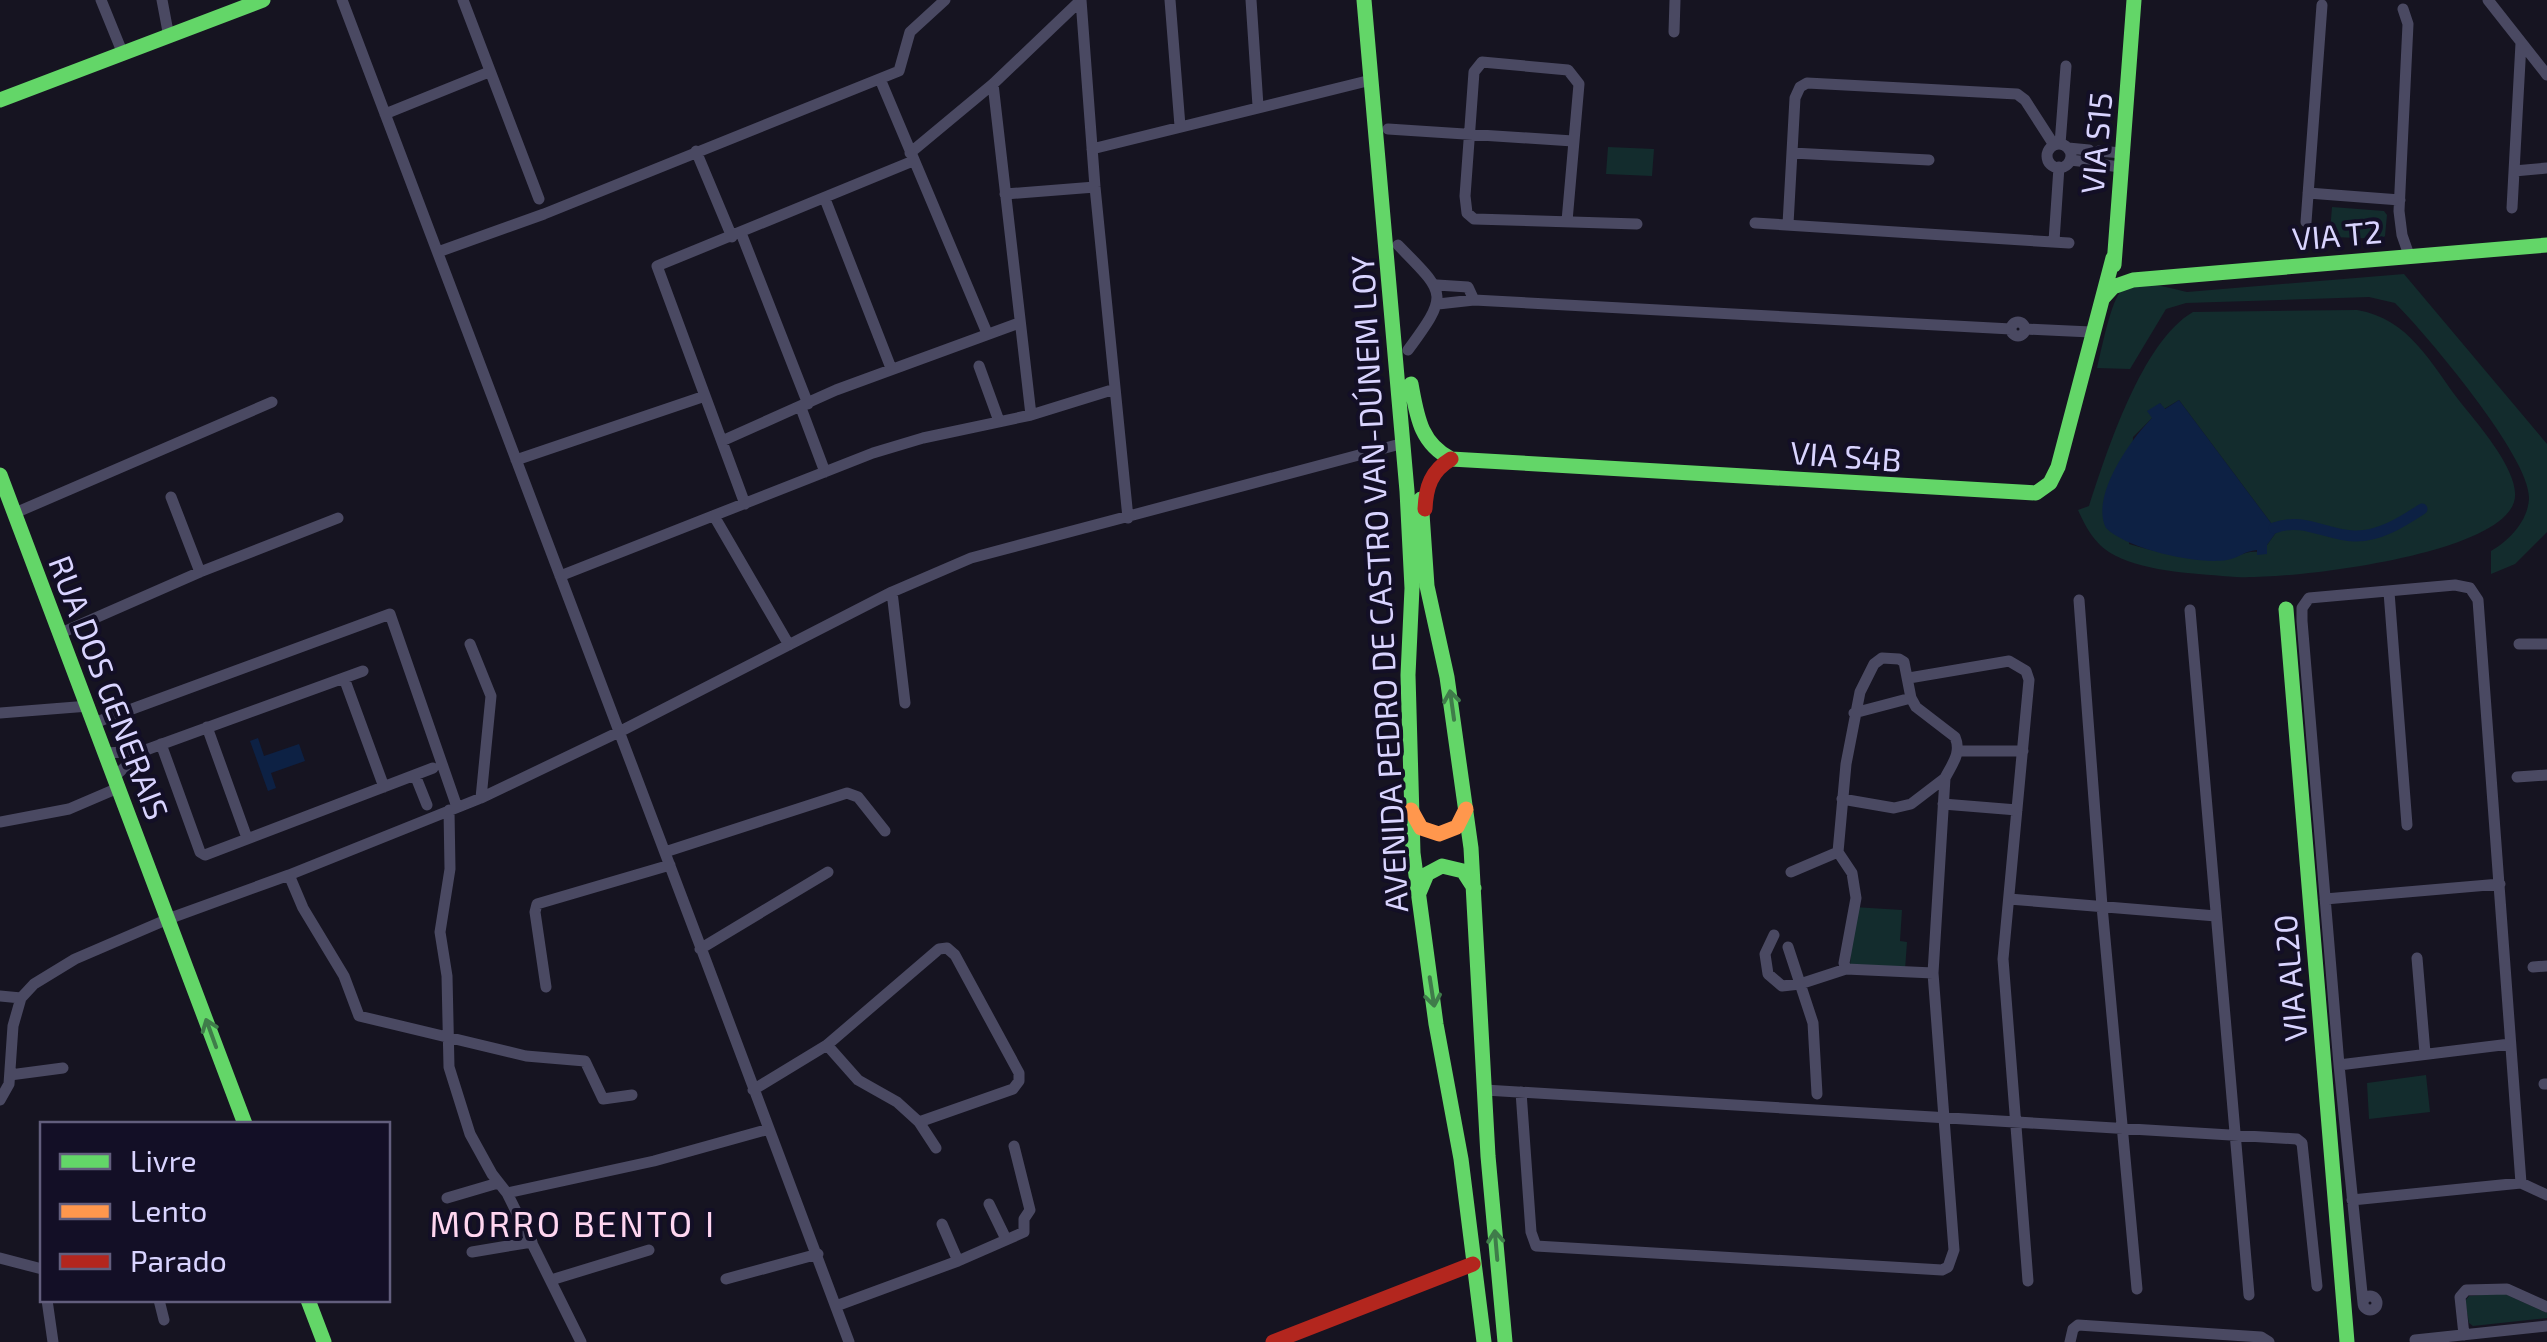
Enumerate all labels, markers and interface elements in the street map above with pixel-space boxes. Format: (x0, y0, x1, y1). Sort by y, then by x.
street label: VIA S15 (2072, 91, 2118, 195)
street label: VIA T2 (2291, 211, 2383, 257)
street label: AVENIDA PEDRO DE CASTRO VAN-DÚNEM LOY (1342, 254, 1414, 914)
street label: VIA S4B (1789, 432, 1903, 478)
street label: RUA DOS GENERAIS (42, 550, 178, 824)
one-way arrow (1442, 690, 1460, 722)
street label: VIA AL20 (2265, 913, 2313, 1043)
one-way arrow (1423, 975, 1441, 1008)
one-way arrow (201, 1019, 219, 1050)
legend (40, 1122, 390, 1302)
text: Livre (130, 1142, 197, 1178)
text: Lento (130, 1192, 207, 1228)
district label: MORRO BENTO I (429, 1202, 717, 1244)
one-way arrow (1487, 1229, 1506, 1261)
text: Parado (130, 1242, 227, 1278)

